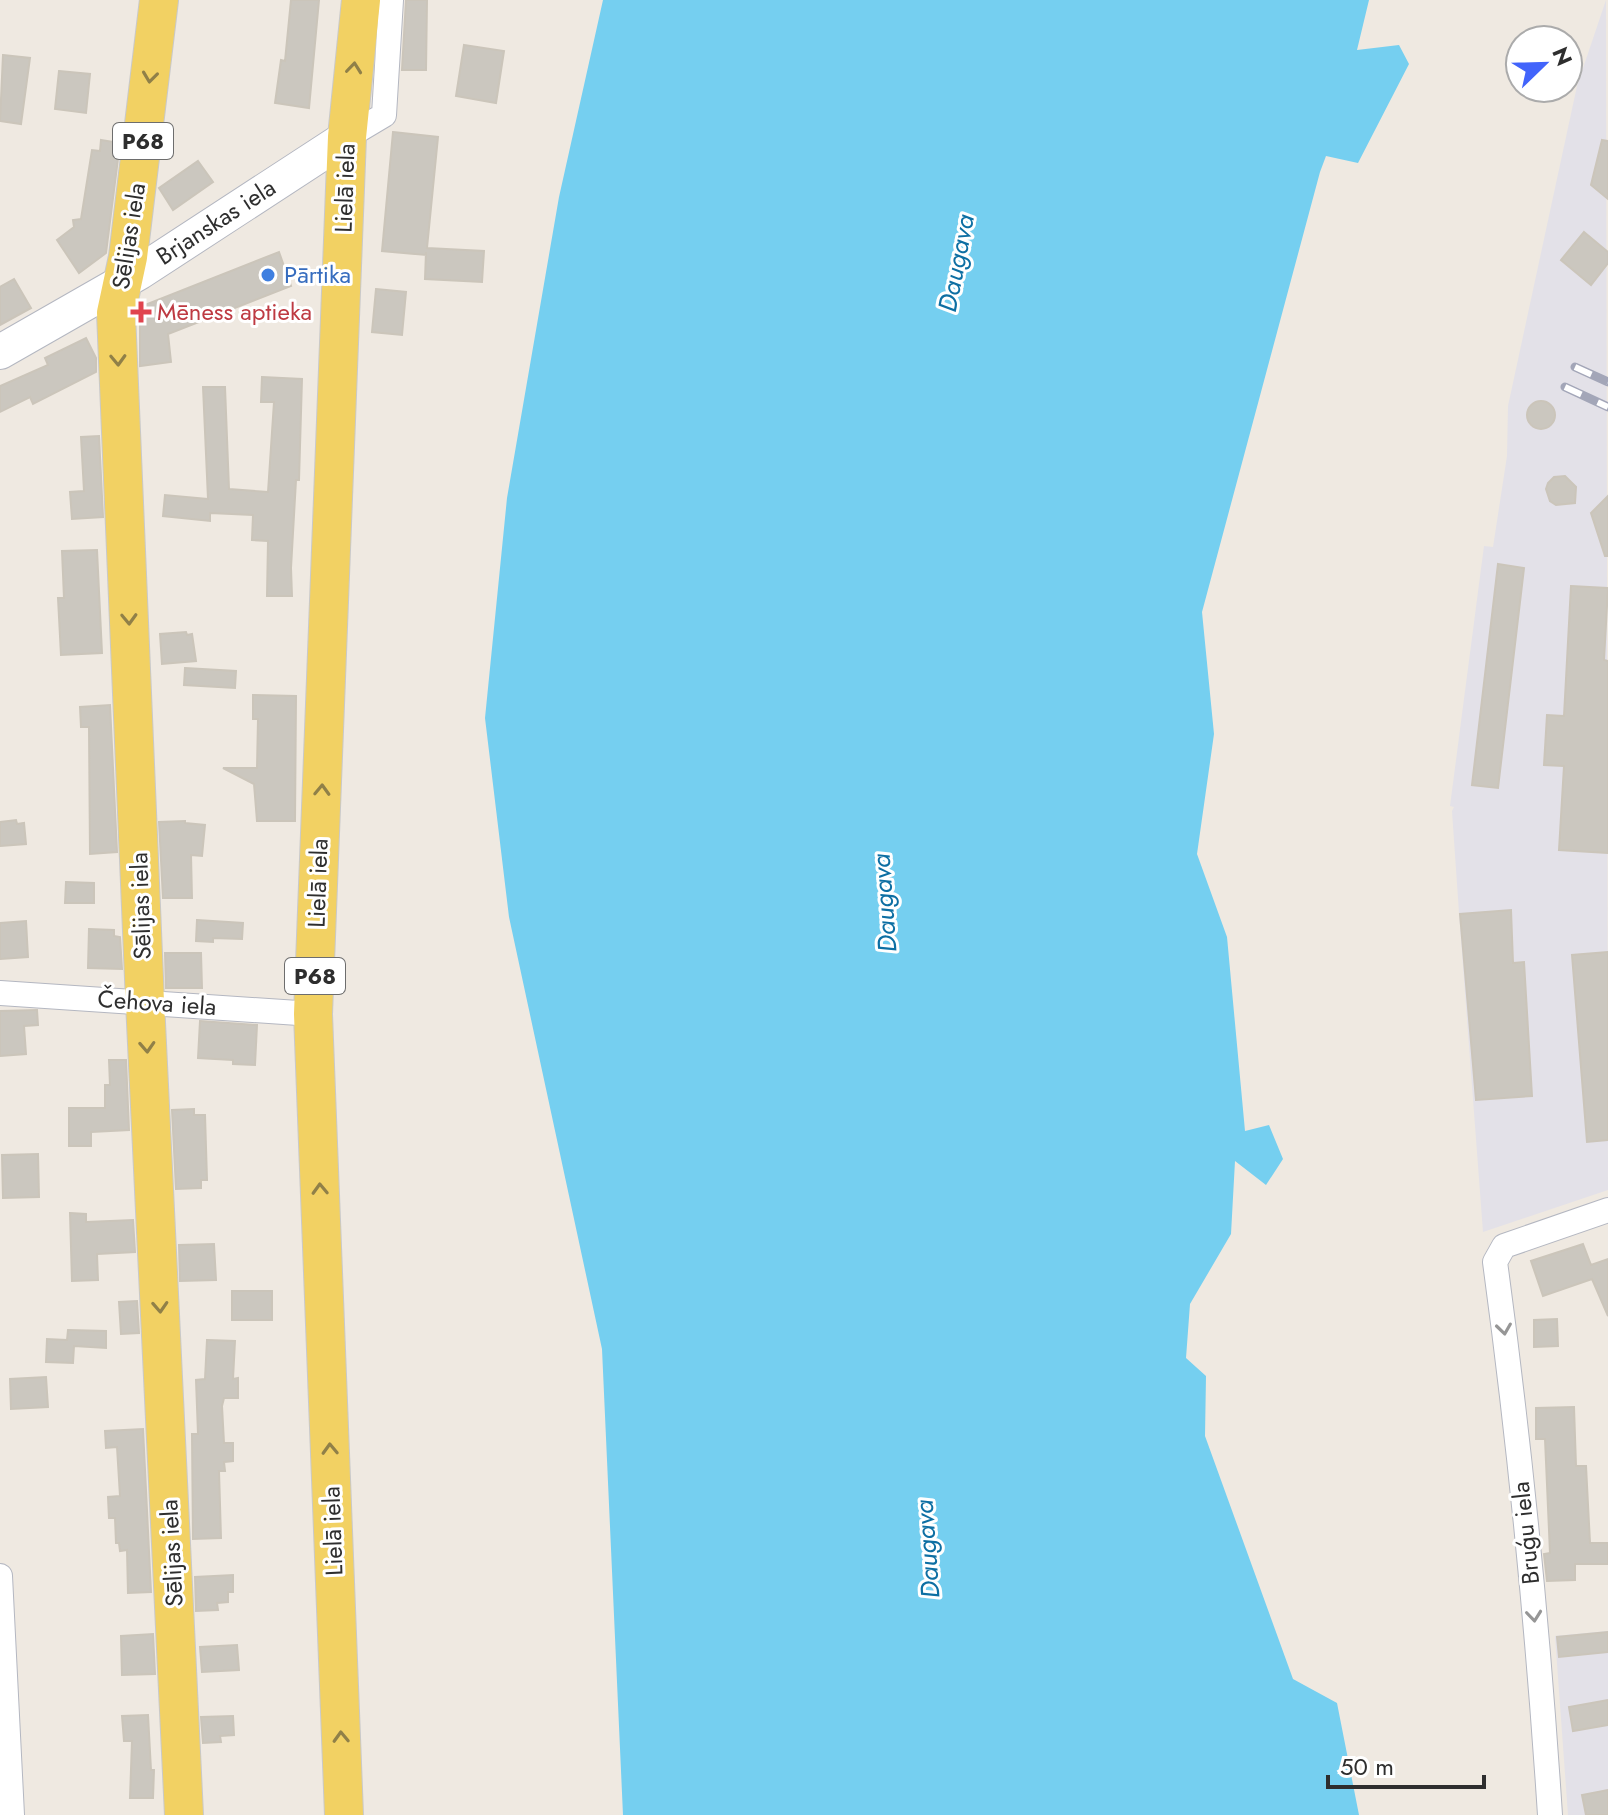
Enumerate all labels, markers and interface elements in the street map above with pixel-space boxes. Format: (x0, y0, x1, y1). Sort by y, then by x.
north arrow (1504, 24, 1584, 104)
text: N (1544, 42, 1581, 70)
one-way arrow (345, 61, 362, 74)
one-way arrow (142, 71, 159, 84)
road number: P68 (113, 123, 173, 159)
street label: Lielā iela (325, 143, 364, 233)
street label: Brjanskas iela (149, 170, 282, 273)
street label: Sēlijas iela (103, 180, 154, 292)
water label: Daugava (928, 210, 984, 315)
place label: Pārtika (284, 257, 351, 292)
marker: Pārtika (259, 266, 277, 284)
place label: Mēness aptieka (157, 294, 312, 329)
marker: Mēness aptieka (132, 303, 150, 321)
one-way arrow (109, 354, 126, 367)
one-way arrow (120, 613, 137, 626)
one-way arrow (313, 783, 330, 796)
street label: Lielā iela (298, 838, 337, 928)
street label: Sēlijas iela (121, 852, 160, 960)
water label: Daugava (862, 852, 906, 954)
road number: P68 (285, 958, 345, 994)
street label: Čehova iela (96, 981, 218, 1024)
one-way arrow (139, 1041, 156, 1054)
one-way arrow (311, 1182, 328, 1195)
one-way arrow (151, 1301, 168, 1314)
one-way arrow (1495, 1322, 1512, 1336)
one-way arrow (322, 1442, 339, 1455)
street label: Bruģu iela (1503, 1480, 1548, 1586)
street label: Lielā iela (313, 1486, 352, 1576)
water label: Daugava (905, 1498, 949, 1600)
street label: Sēlijas iela (151, 1499, 192, 1608)
one-way arrow (1526, 1610, 1543, 1623)
one-way arrow (333, 1730, 350, 1743)
scale bar (1328, 1739, 1484, 1789)
text: 50 m (1340, 1749, 1394, 1784)

